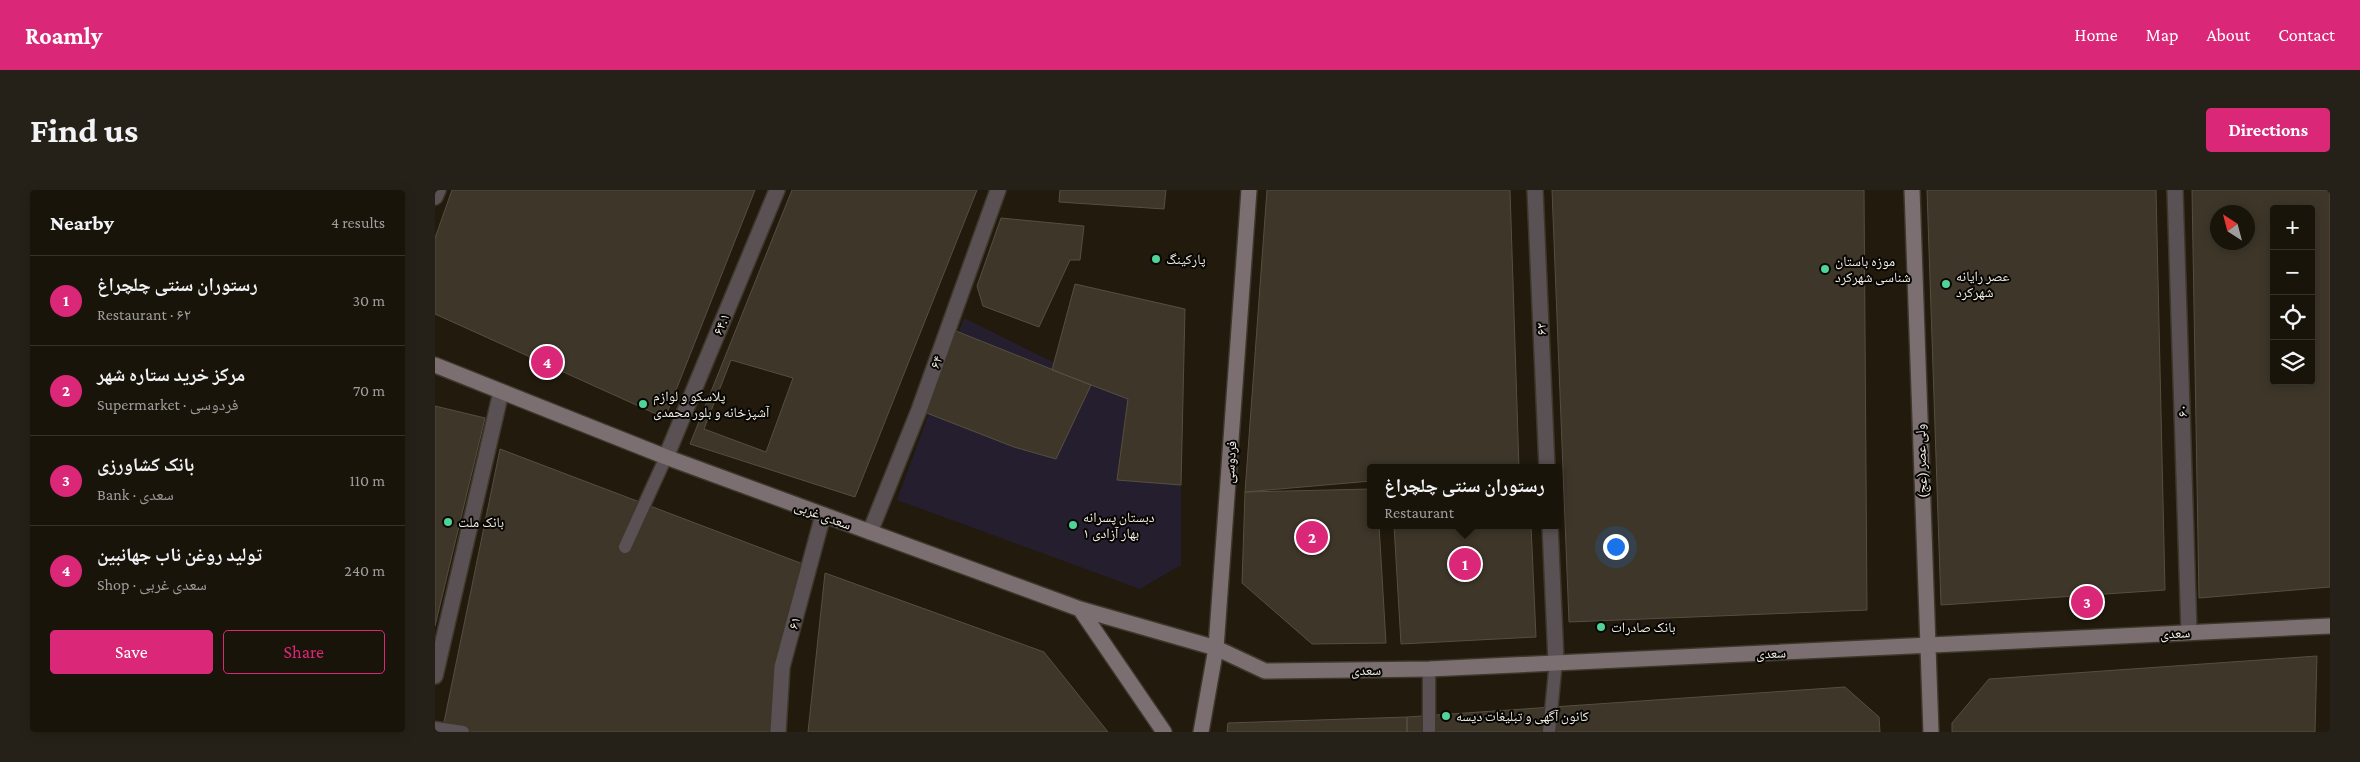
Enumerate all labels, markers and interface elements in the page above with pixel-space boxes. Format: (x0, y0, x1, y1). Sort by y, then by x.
text: Roamly (25, 22, 102, 49)
text: Home (2075, 25, 2118, 45)
text: Map (2146, 25, 2178, 45)
text: About (2206, 25, 2250, 45)
text: Contact (2278, 25, 2335, 45)
button: Directions (2206, 108, 2330, 152)
text: Find us (30, 111, 138, 150)
north arrow (2210, 205, 2255, 250)
map controls (2270, 205, 2315, 385)
button: + (2270, 205, 2315, 250)
text: Nearby (50, 211, 114, 235)
text: 4 results (331, 214, 385, 231)
button: − (2270, 250, 2315, 295)
place label: پارکینگ (1166, 251, 1206, 268)
marker: پارکینگ (1150, 253, 1162, 265)
place label: موزه باستان شناسی شهرکرد (1835, 253, 1911, 286)
marker: موزه باستان شناسی شهرکرد (1819, 263, 1831, 275)
place label: عصر رایانه شهرکرد (1956, 268, 2010, 301)
text: رستوران سنتی چلچراغ (97, 274, 258, 295)
marker: عصر رایانه شهرکرد (1940, 278, 1952, 290)
text: 1 (63, 292, 69, 309)
text: 30 m (353, 292, 385, 309)
button: locate (2270, 295, 2315, 340)
text: Restaurant · ۶۲ (97, 306, 191, 323)
street label: ۶۴.۱ (709, 311, 733, 337)
street label: ۶۲ (1533, 322, 1549, 336)
button: layers (2270, 340, 2315, 385)
pin: 4 (531, 343, 563, 381)
street label: ۶۴ (926, 353, 946, 371)
text: مرکز خرید ستاره شهر (97, 364, 245, 385)
text: 2 (62, 382, 70, 399)
text: 70 m (353, 382, 385, 399)
place label: پلاسکو و لوازم آشپزخانه و بلور محمدی (653, 388, 770, 421)
text: Supermarket · فردوسی (97, 396, 238, 413)
marker: پلاسکو و لوازم آشپزخانه و بلور محمدی (637, 398, 649, 410)
street label: ۶۰ (2174, 404, 2190, 418)
street label: ولی عصر (عج) (1912, 424, 1932, 498)
street label: فردوسی (1221, 440, 1240, 484)
text: بانک کشاورزی (97, 454, 194, 475)
popup (1367, 464, 1562, 529)
text: 3 (62, 472, 70, 489)
text: 110 m (349, 472, 385, 489)
text: رستوران سنتی چلچراغ (1384, 475, 1545, 496)
text: Bank · سعدی (97, 486, 174, 503)
street label: سعدی غربی (792, 497, 854, 534)
text: Restaurant (1384, 504, 1454, 521)
place label: دبستان پسرانه بهار آزادی ۱ (1083, 509, 1155, 542)
place label: بانک ملت (458, 514, 504, 530)
marker: بانک ملت (442, 516, 454, 528)
pin: 2 (1296, 518, 1328, 556)
marker: دبستان پسرانه بهار آزادی ۱ (1067, 519, 1079, 531)
your location (1603, 534, 1629, 560)
text: تولید روغن ناب جهانبین (97, 544, 262, 565)
pin: 1 (1449, 545, 1481, 583)
text: 4 (62, 562, 70, 579)
text: 240 m (344, 562, 385, 579)
text: Shop · سعدی غربی (97, 576, 207, 593)
pin: 3 (2071, 583, 2103, 621)
street label: ۶۱ (785, 615, 803, 631)
place label: بانک صادرات (1611, 619, 1676, 636)
marker: بانک صادرات (1595, 621, 1607, 633)
street label: سعدی (2159, 624, 2191, 643)
button: Save (50, 630, 213, 674)
button: Share (223, 630, 385, 674)
street label: سعدی (1756, 644, 1786, 663)
street label: سعدی (1351, 662, 1381, 679)
place label: کانون آگهی و تبلیغات دیسه (1456, 708, 1589, 725)
marker: کانون آگهی و تبلیغات دیسه (1440, 710, 1452, 722)

